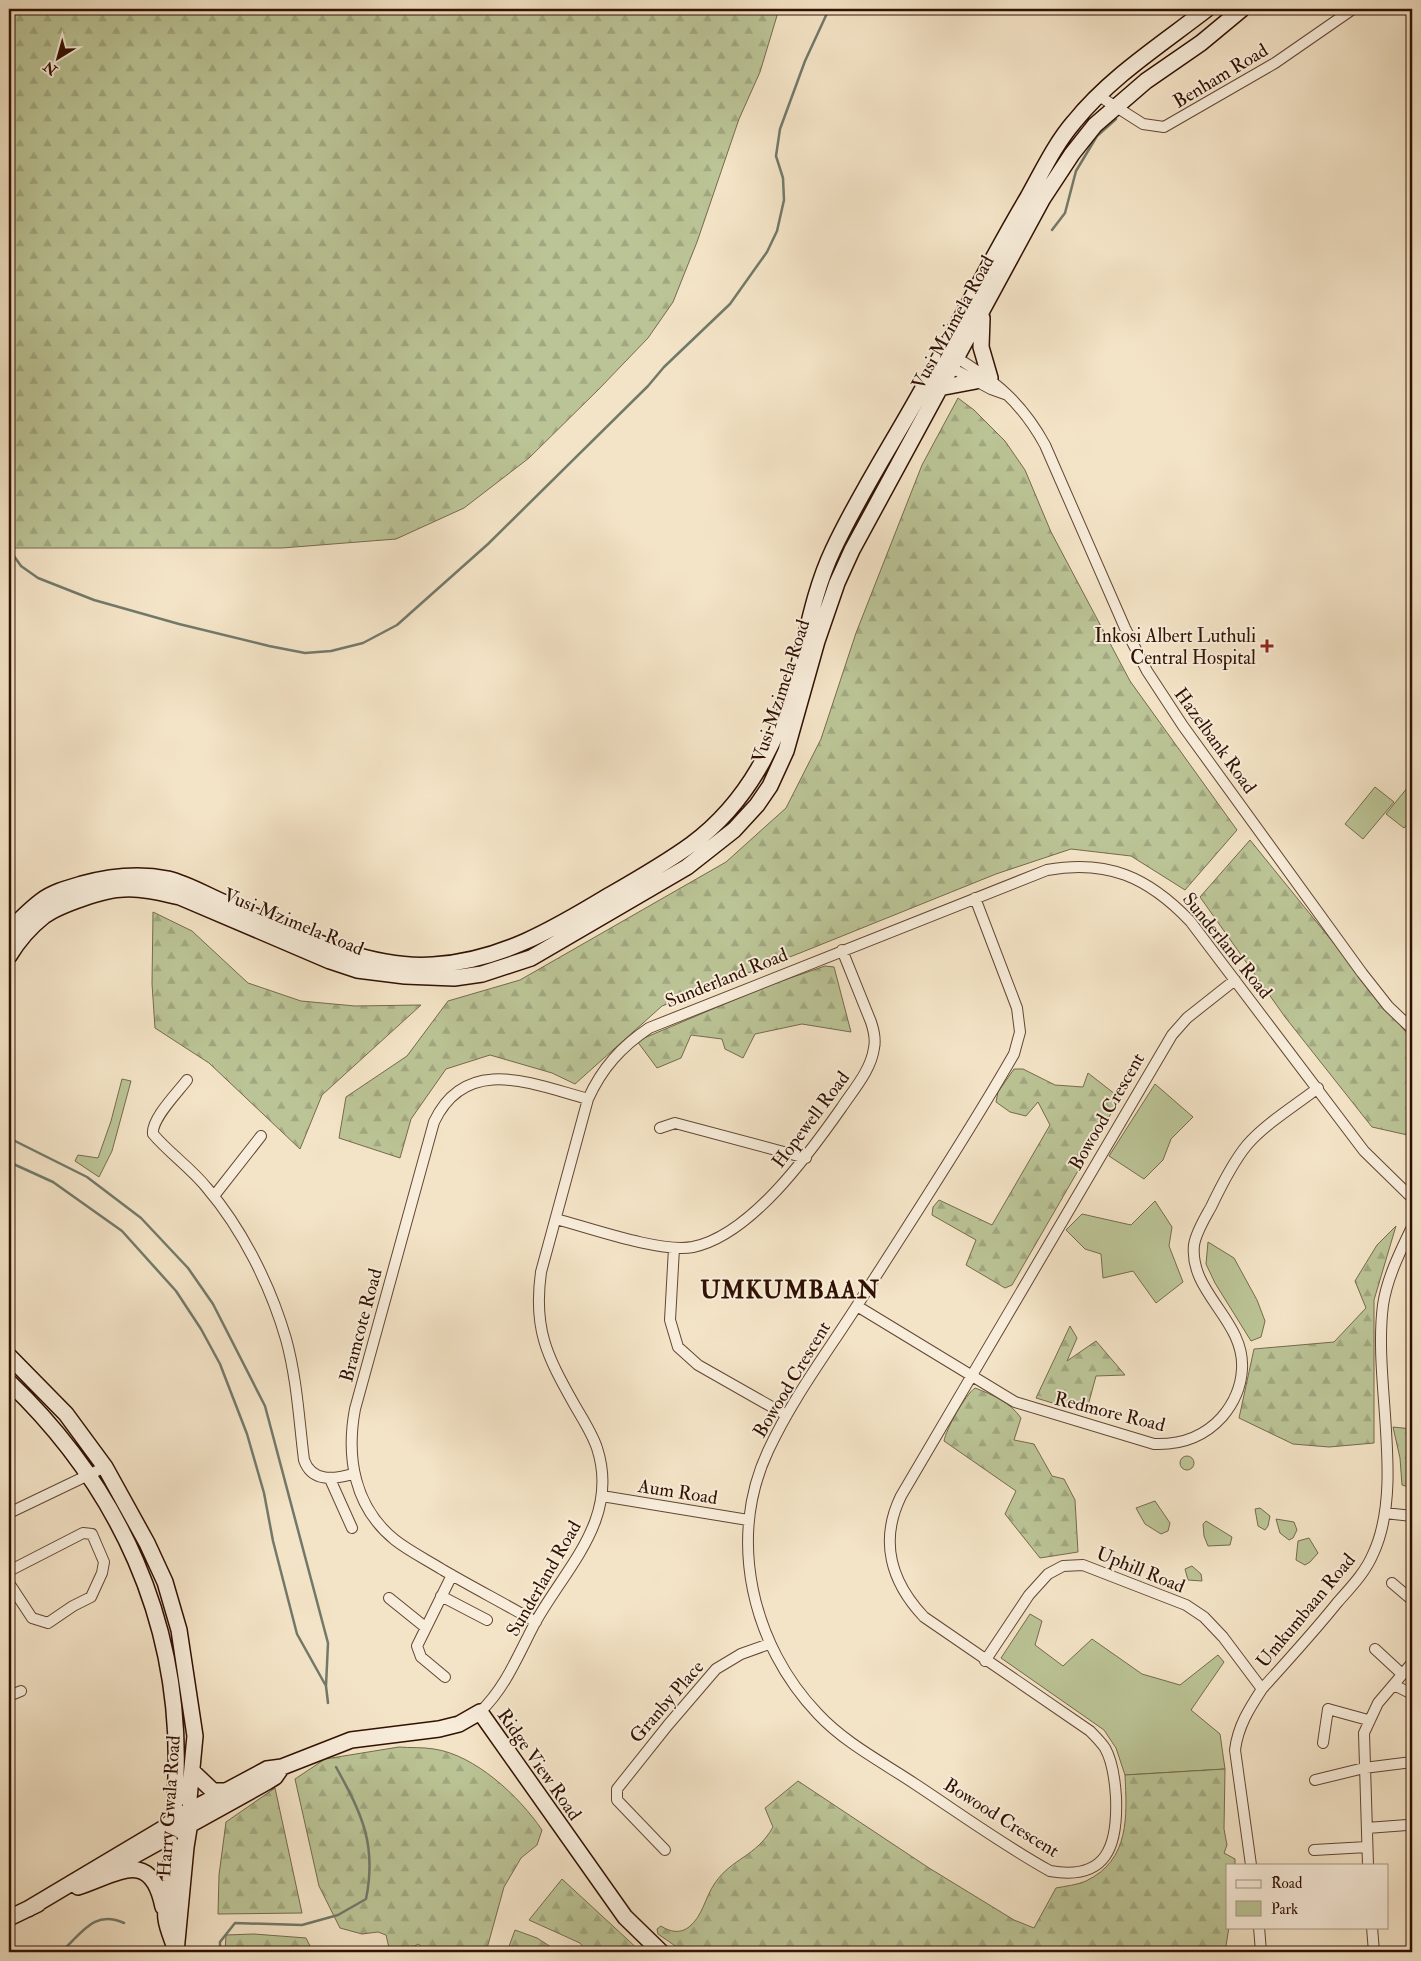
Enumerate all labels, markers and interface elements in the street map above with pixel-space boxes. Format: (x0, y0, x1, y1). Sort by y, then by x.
north arrow (32, 32, 82, 82)
street label: Benham Road (1169, 38, 1273, 114)
text: N (40, 57, 61, 79)
street label: Vusi Mzimela Road (906, 251, 1000, 394)
street label: Vusi Mzimela Road (746, 616, 816, 766)
place label: Inkosi Albert Luthuli Central Hospital (1094, 624, 1256, 671)
marker: Inkosi Albert Luthuli Central Hospital (1260, 639, 1274, 653)
street label: Hazelbank Road (1169, 683, 1262, 799)
street label: Vusi Mzimela Road (220, 883, 368, 961)
street label: Sunderland Road (1177, 888, 1278, 1004)
street label: Sunderland Road (662, 942, 792, 1013)
street label: Bowood Crescent (1064, 1049, 1150, 1174)
street label: Hopewell Road (767, 1066, 856, 1173)
street label: Bramcote Road (334, 1265, 388, 1385)
district label: UMKUMBAAN (700, 1275, 880, 1306)
street label: Bowood Crescent (748, 1317, 836, 1442)
street label: Redmore Road (1052, 1387, 1168, 1437)
street label: Aum Road (635, 1474, 720, 1510)
street label: Sunderland Road (501, 1516, 587, 1641)
street label: Uphill Road (1092, 1541, 1189, 1600)
street label: Umkumbaan Road (1251, 1548, 1361, 1673)
street label: Granby Place (624, 1655, 709, 1748)
street label: Ridge View Road (492, 1704, 587, 1826)
street label: Harry Gwala Road (152, 1734, 186, 1878)
street label: Bowood Crescent (939, 1773, 1064, 1863)
legend (1226, 1864, 1388, 1928)
text: Road (1271, 1874, 1303, 1893)
text: Park (1271, 1900, 1298, 1919)

